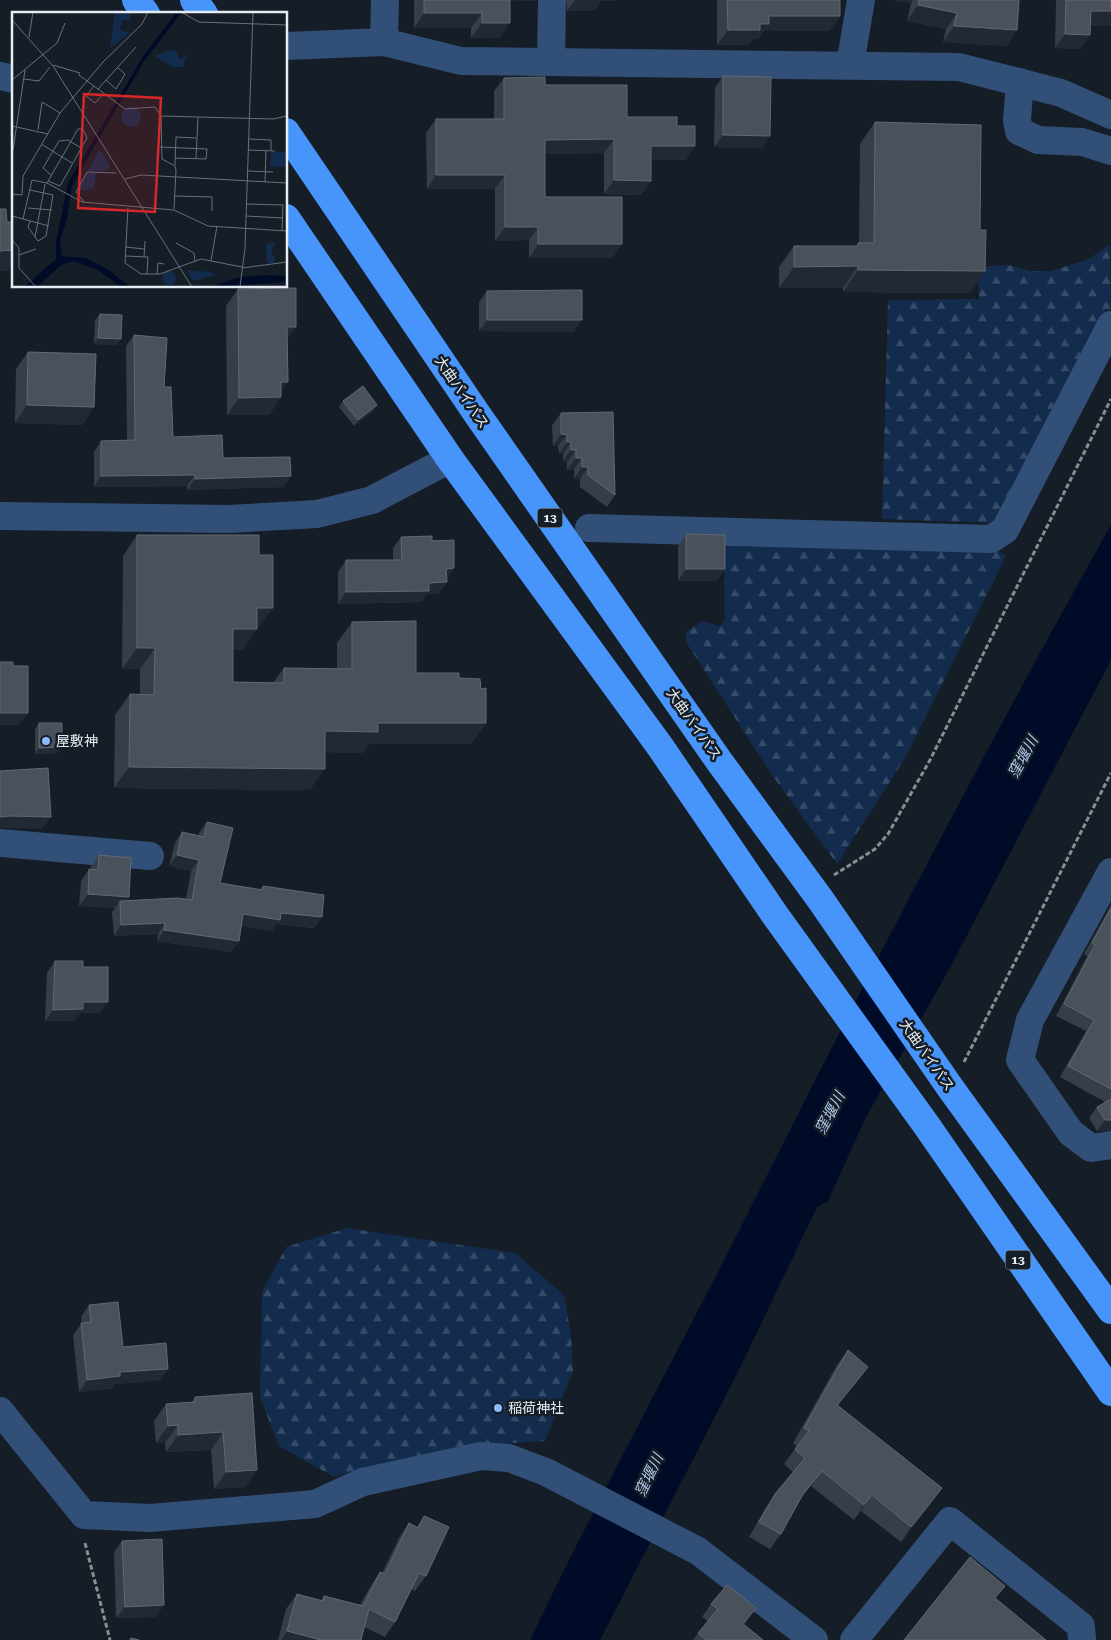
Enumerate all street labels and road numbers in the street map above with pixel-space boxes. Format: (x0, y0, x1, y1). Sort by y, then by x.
street label: 大曲バイパス (432, 353, 492, 431)
road number: 13 (538, 508, 562, 528)
street label: 大曲バイパス (663, 685, 725, 763)
street label: 大曲バイパス (896, 1016, 958, 1094)
road number: 13 (1006, 1250, 1030, 1270)

